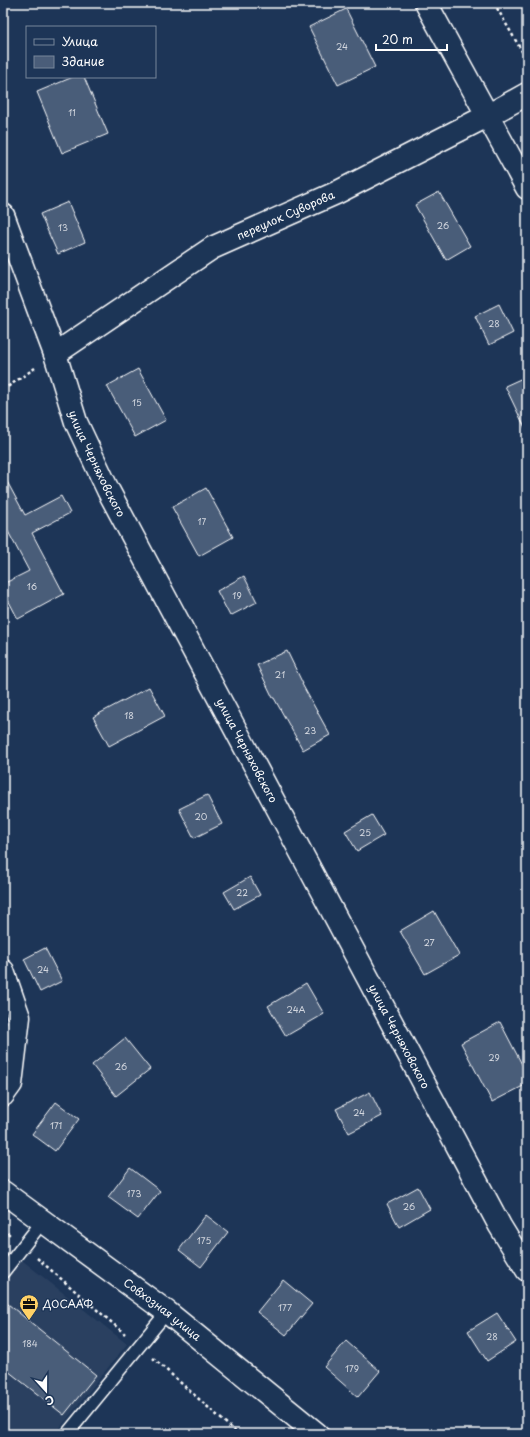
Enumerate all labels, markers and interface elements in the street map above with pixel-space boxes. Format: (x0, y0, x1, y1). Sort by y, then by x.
legend (26, 26, 156, 78)
scale bar (376, 26, 447, 52)
text: 20 m (382, 30, 413, 48)
text: Улица (62, 32, 98, 50)
house number: 24 (336, 39, 348, 53)
text: Здание (62, 52, 104, 70)
house number: 11 (68, 105, 76, 119)
street label: переулок Суворова (234, 186, 337, 244)
house number: 26 (437, 218, 449, 232)
house number: 13 (58, 220, 68, 234)
house number: 28 (488, 316, 500, 330)
house number: 15 (132, 395, 142, 409)
street label: улица Черняховского (65, 408, 130, 520)
house number: 17 (198, 514, 207, 528)
house number: 16 (27, 579, 37, 593)
house number: 19 (232, 588, 242, 602)
house number: 21 (275, 667, 285, 681)
street label: улица Черняховского (212, 695, 282, 806)
house number: 18 (124, 708, 134, 722)
house number: 23 (304, 723, 316, 737)
house number: 20 (195, 809, 208, 823)
house number: 25 (359, 825, 371, 839)
house number: 22 (236, 885, 248, 899)
house number: 27 (423, 935, 435, 949)
house number: 24 (37, 962, 49, 976)
street label: улица Черняховского (365, 981, 434, 1092)
house number: 24А (287, 1002, 306, 1016)
house number: 29 (488, 1050, 500, 1064)
house number: 26 (115, 1059, 127, 1073)
house number: 24 (353, 1105, 365, 1119)
house number: 171 (50, 1118, 62, 1132)
house number: 173 (127, 1186, 142, 1200)
house number: 26 (403, 1199, 415, 1213)
house number: 175 (197, 1233, 212, 1247)
street label: Совхозная улица (120, 1274, 205, 1345)
office icon: ДОСААФ (18, 1293, 40, 1321)
place label: ДОСААФ (42, 1295, 93, 1312)
house number: 177 (278, 1300, 292, 1314)
house number: 28 (486, 1329, 498, 1343)
house number: 184 (22, 1336, 38, 1350)
house number: 179 (345, 1361, 359, 1375)
north arrow (26, 1371, 66, 1411)
text: С (43, 1391, 57, 1410)

